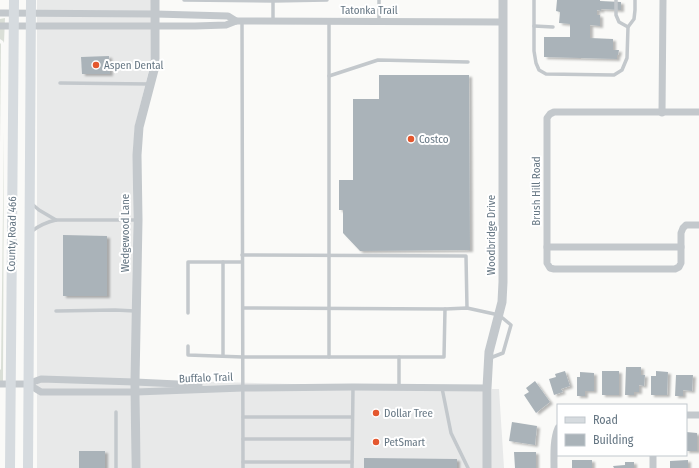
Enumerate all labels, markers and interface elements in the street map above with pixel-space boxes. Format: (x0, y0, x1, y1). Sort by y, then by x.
street label: Tatonka Trail (340, 4, 398, 17)
place label: Aspen Dental (104, 59, 164, 72)
marker: Aspen Dental (91, 60, 101, 70)
place label: Costco (419, 133, 449, 146)
marker: Costco (406, 134, 416, 144)
street label: Brush Hill Road (530, 156, 543, 226)
street label: Wedgewood Lane (119, 194, 132, 272)
street label: Woodbridge Drive (485, 195, 498, 275)
street label: County Road 466 (5, 196, 19, 272)
street label: Buffalo Trail (179, 371, 233, 385)
legend (557, 404, 687, 456)
place label: Dollar Tree (384, 407, 433, 420)
marker: Dollar Tree (371, 408, 381, 418)
text: Road (593, 413, 618, 427)
text: Building (593, 433, 634, 447)
place label: PetSmart (384, 436, 426, 449)
marker: PetSmart (371, 437, 381, 447)

